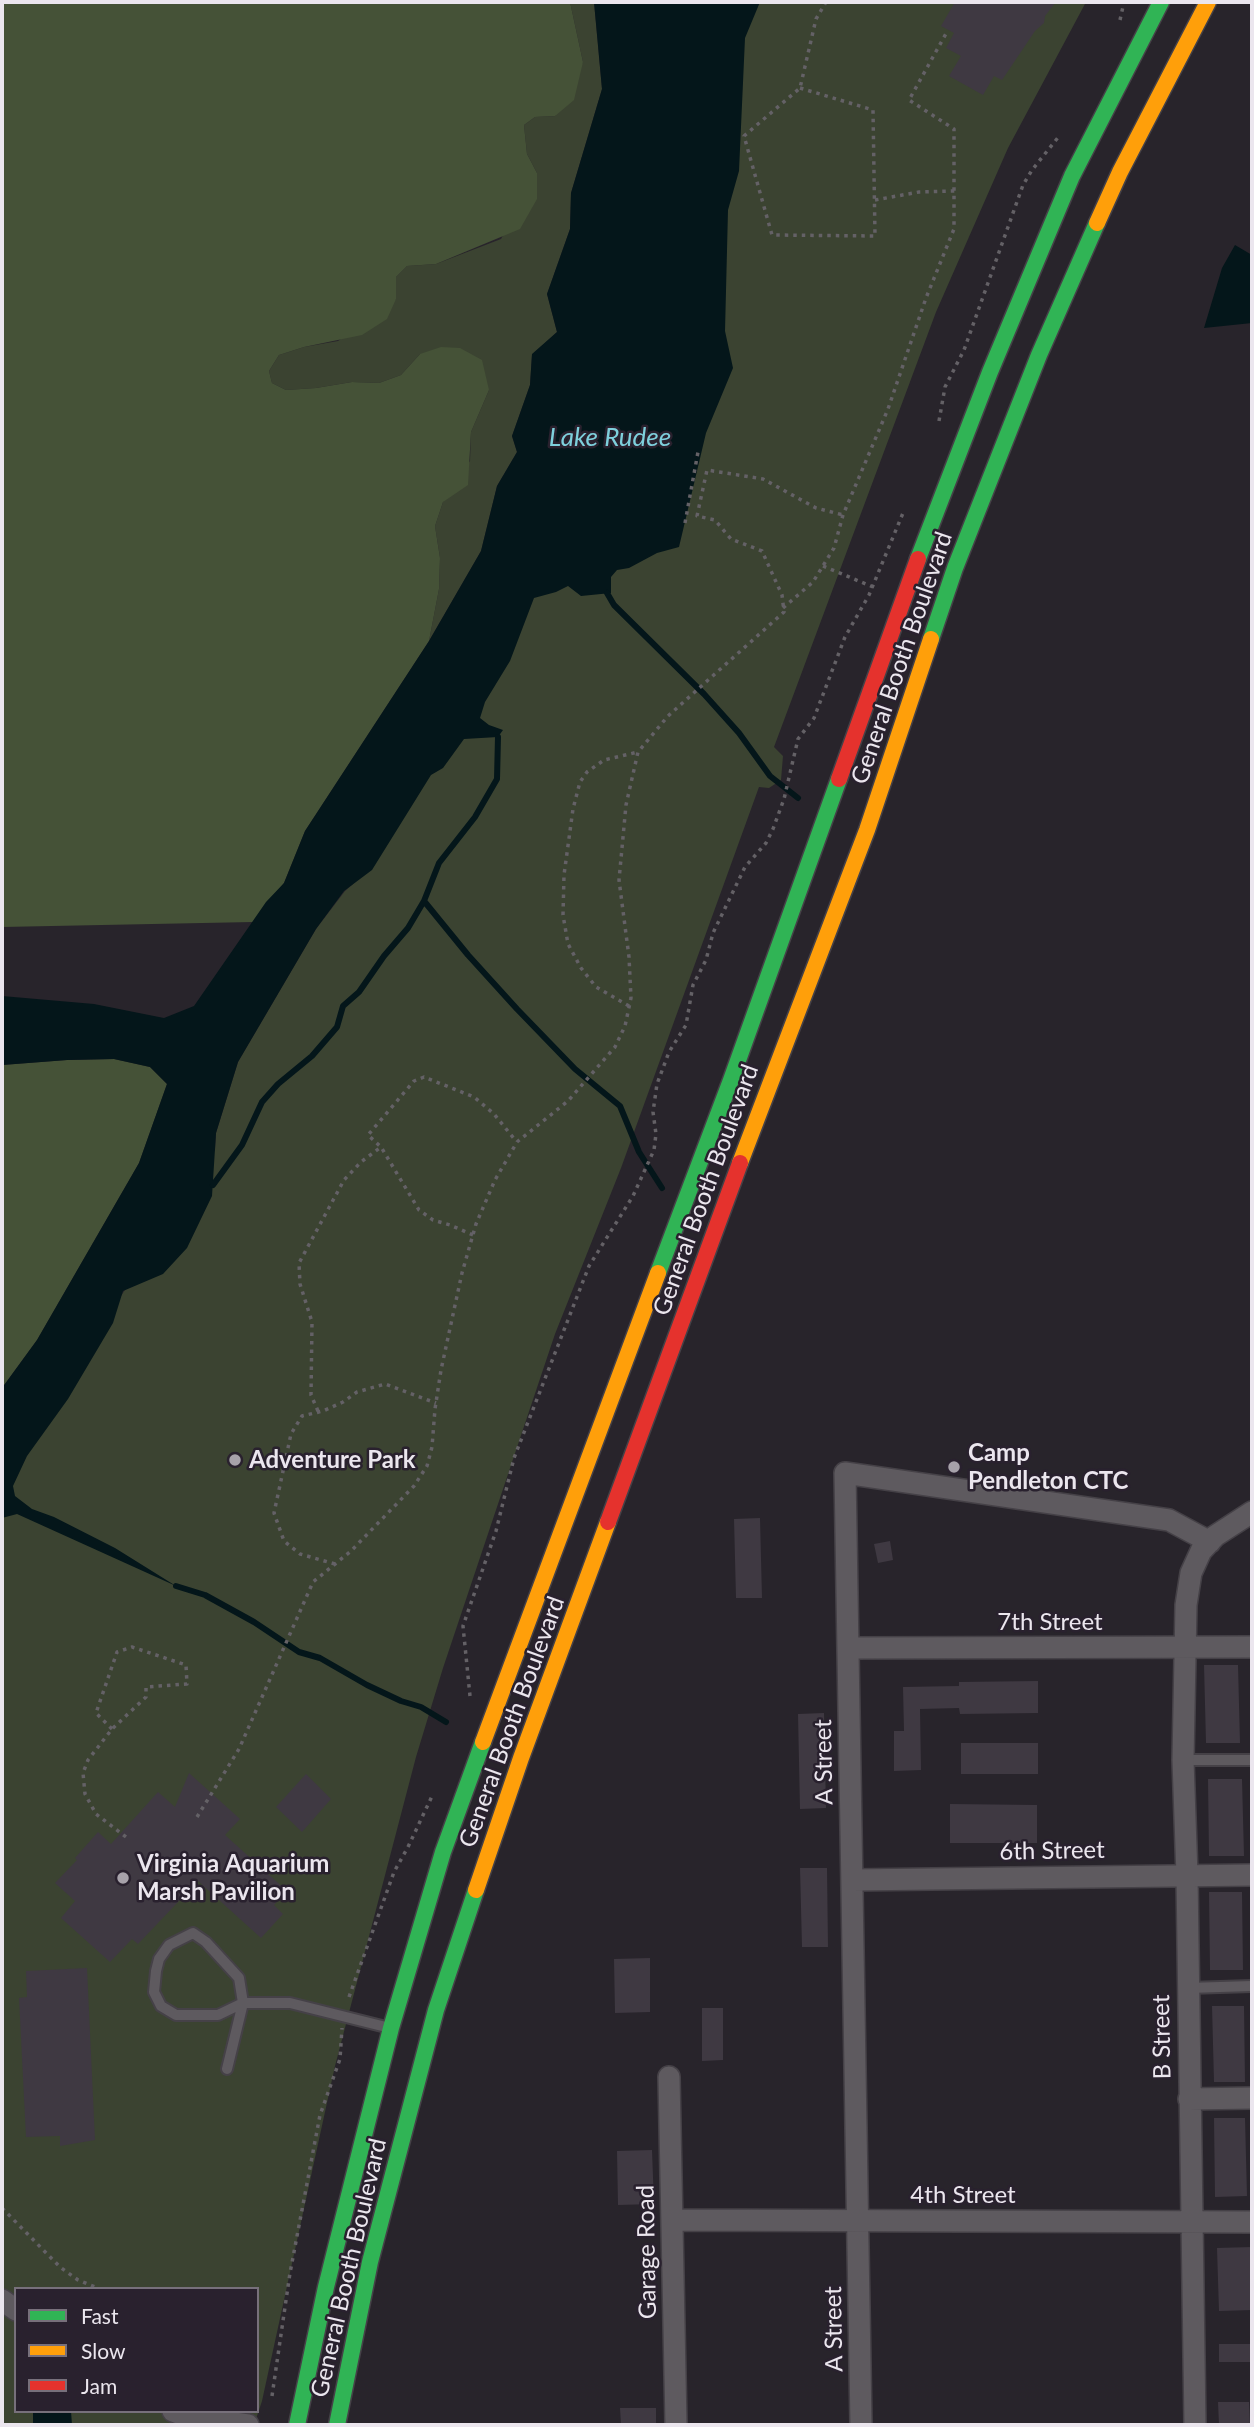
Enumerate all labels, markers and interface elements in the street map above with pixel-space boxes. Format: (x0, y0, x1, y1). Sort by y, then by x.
water label: Lake Rudee (549, 422, 671, 454)
street label: General Booth Boulevard (845, 528, 959, 788)
street label: General Booth Boulevard (647, 1061, 765, 1319)
place label: Camp Pendleton CTC (968, 1439, 1128, 1495)
place label: Adventure Park (249, 1446, 416, 1474)
marker: Adventure Park (227, 1452, 243, 1468)
marker: Camp Pendleton CTC (946, 1459, 962, 1475)
street label: General Booth Boulevard (453, 1593, 571, 1851)
street label: 7th Street (997, 1608, 1103, 1636)
street label: A Street (809, 1719, 839, 1805)
street label: 6th Street (999, 1836, 1105, 1866)
place label: Virginia Aquarium Marsh Pavilion (137, 1850, 329, 1906)
marker: Virginia Aquarium Marsh Pavilion (115, 1870, 131, 1886)
street label: B Street (1147, 1994, 1177, 2080)
street label: General Booth Boulevard (305, 2136, 393, 2400)
street label: 4th Street (910, 2181, 1016, 2209)
street label: Garage Road (631, 2185, 663, 2319)
street label: A Street (819, 2286, 849, 2372)
legend (14, 2287, 259, 2413)
text: Fast (81, 2303, 118, 2328)
text: Slow (81, 2338, 125, 2363)
text: Jam (81, 2373, 117, 2398)

